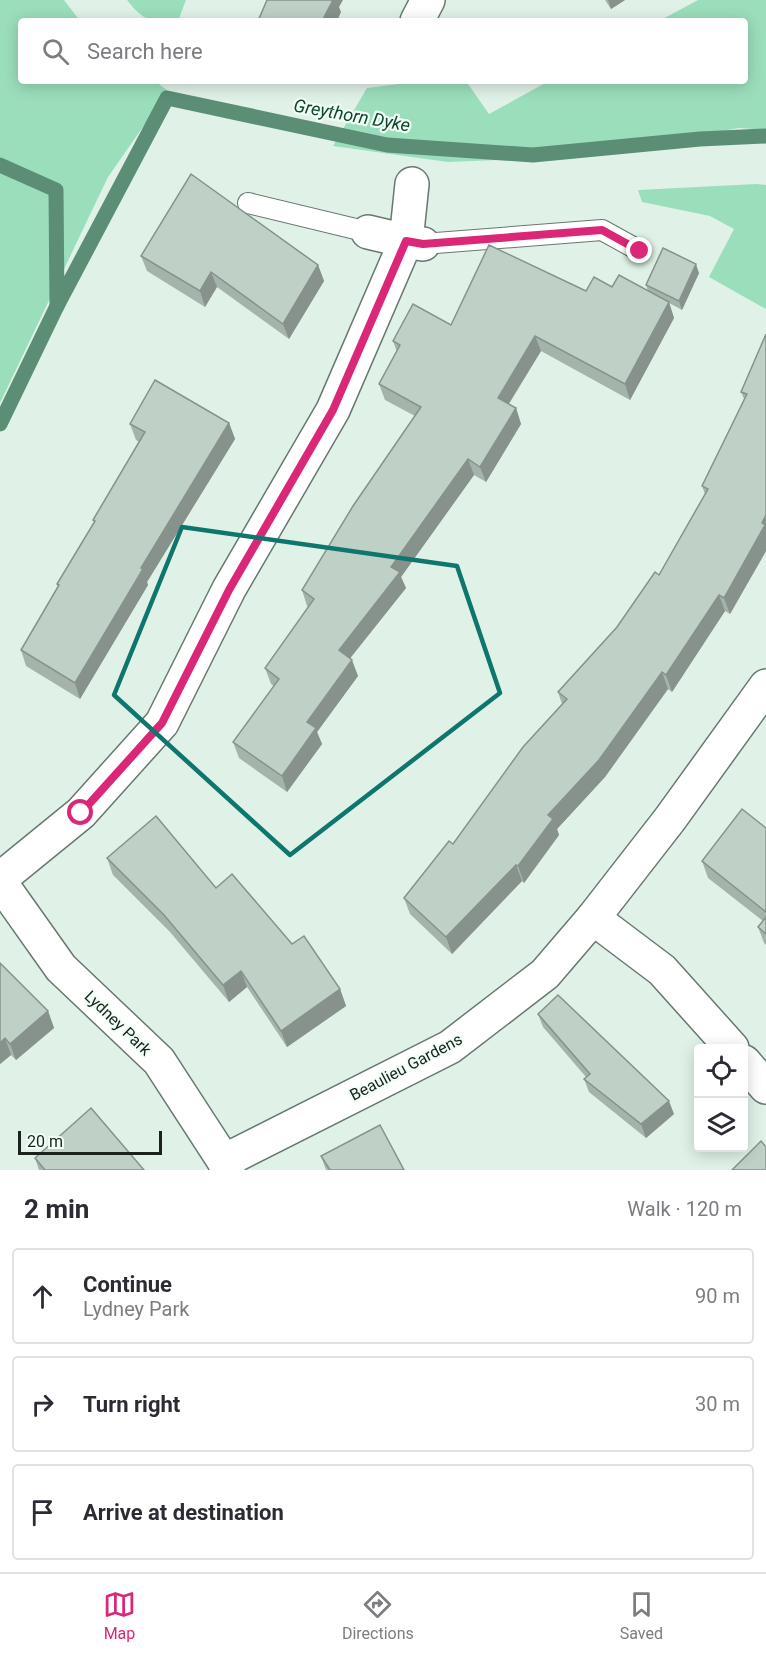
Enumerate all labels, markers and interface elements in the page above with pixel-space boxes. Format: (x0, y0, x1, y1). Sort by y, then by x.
search box (18, 18, 748, 84)
icon: search (39, 35, 72, 68)
text: Search here (87, 39, 203, 64)
water label: Greythorn Dyke (292, 94, 412, 136)
route end (626, 237, 652, 263)
route start (67, 799, 93, 825)
street label: Lydney Park (81, 987, 156, 1060)
street label: Beaulieu Gardens (347, 1029, 465, 1105)
map controls (694, 1044, 748, 1152)
button: locate (694, 1044, 748, 1098)
button: layers (694, 1098, 748, 1152)
scale bar (18, 1128, 162, 1156)
text: 20 m (27, 1132, 63, 1151)
text: 2 min (24, 1194, 89, 1224)
text: Walk · 120 m (627, 1197, 742, 1221)
text: Continue (83, 1272, 172, 1297)
icon: ahead (26, 1280, 59, 1313)
text: 90 m (695, 1284, 740, 1308)
text: Lydney Park (83, 1297, 189, 1321)
icon: right (26, 1388, 59, 1421)
text: Turn right (83, 1392, 180, 1417)
text: 30 m (695, 1392, 740, 1416)
icon: arrive (26, 1496, 59, 1529)
text: Arrive at destination (83, 1500, 284, 1525)
tab: Map (103, 1588, 136, 1643)
tab: Directions (342, 1588, 414, 1643)
tab: Saved (620, 1588, 663, 1643)

